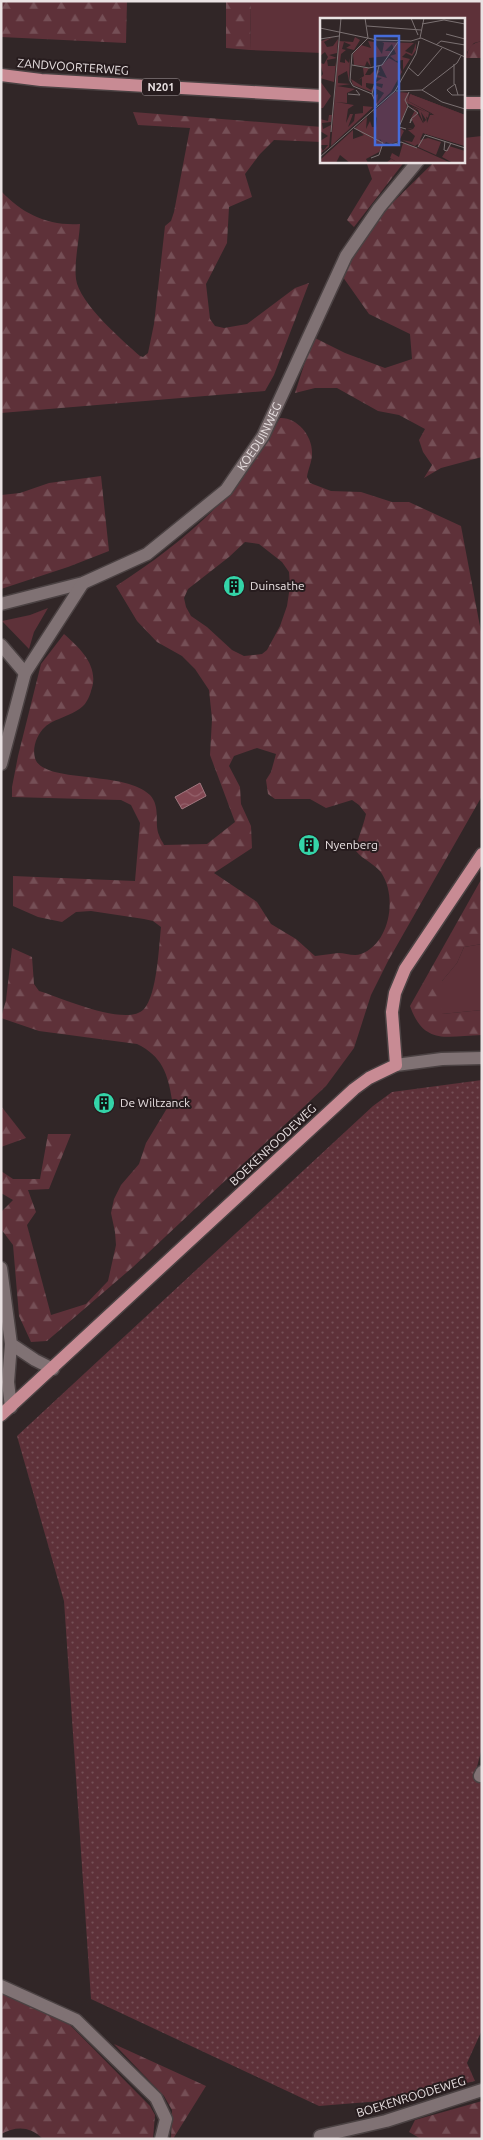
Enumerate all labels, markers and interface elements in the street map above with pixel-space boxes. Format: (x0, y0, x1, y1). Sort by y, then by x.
inset map (320, 18, 466, 162)
street label: ZANDVOORTERWEG (17, 56, 129, 77)
road number: N201 (142, 78, 180, 95)
street label: KOEDUINWEG (234, 400, 284, 473)
building icon: Duinsathe (222, 574, 246, 598)
place label: Duinsathe (250, 579, 305, 592)
building icon: Nyenberg (297, 833, 321, 857)
place label: Nyenberg (325, 838, 378, 851)
building icon: De Wiltzanck (92, 1091, 116, 1115)
place label: De Wiltzanck (120, 1096, 190, 1109)
street label: BOEKENROODEWEG (227, 1101, 319, 1188)
street label: BOEKENROODEWEG (355, 2074, 467, 2119)

